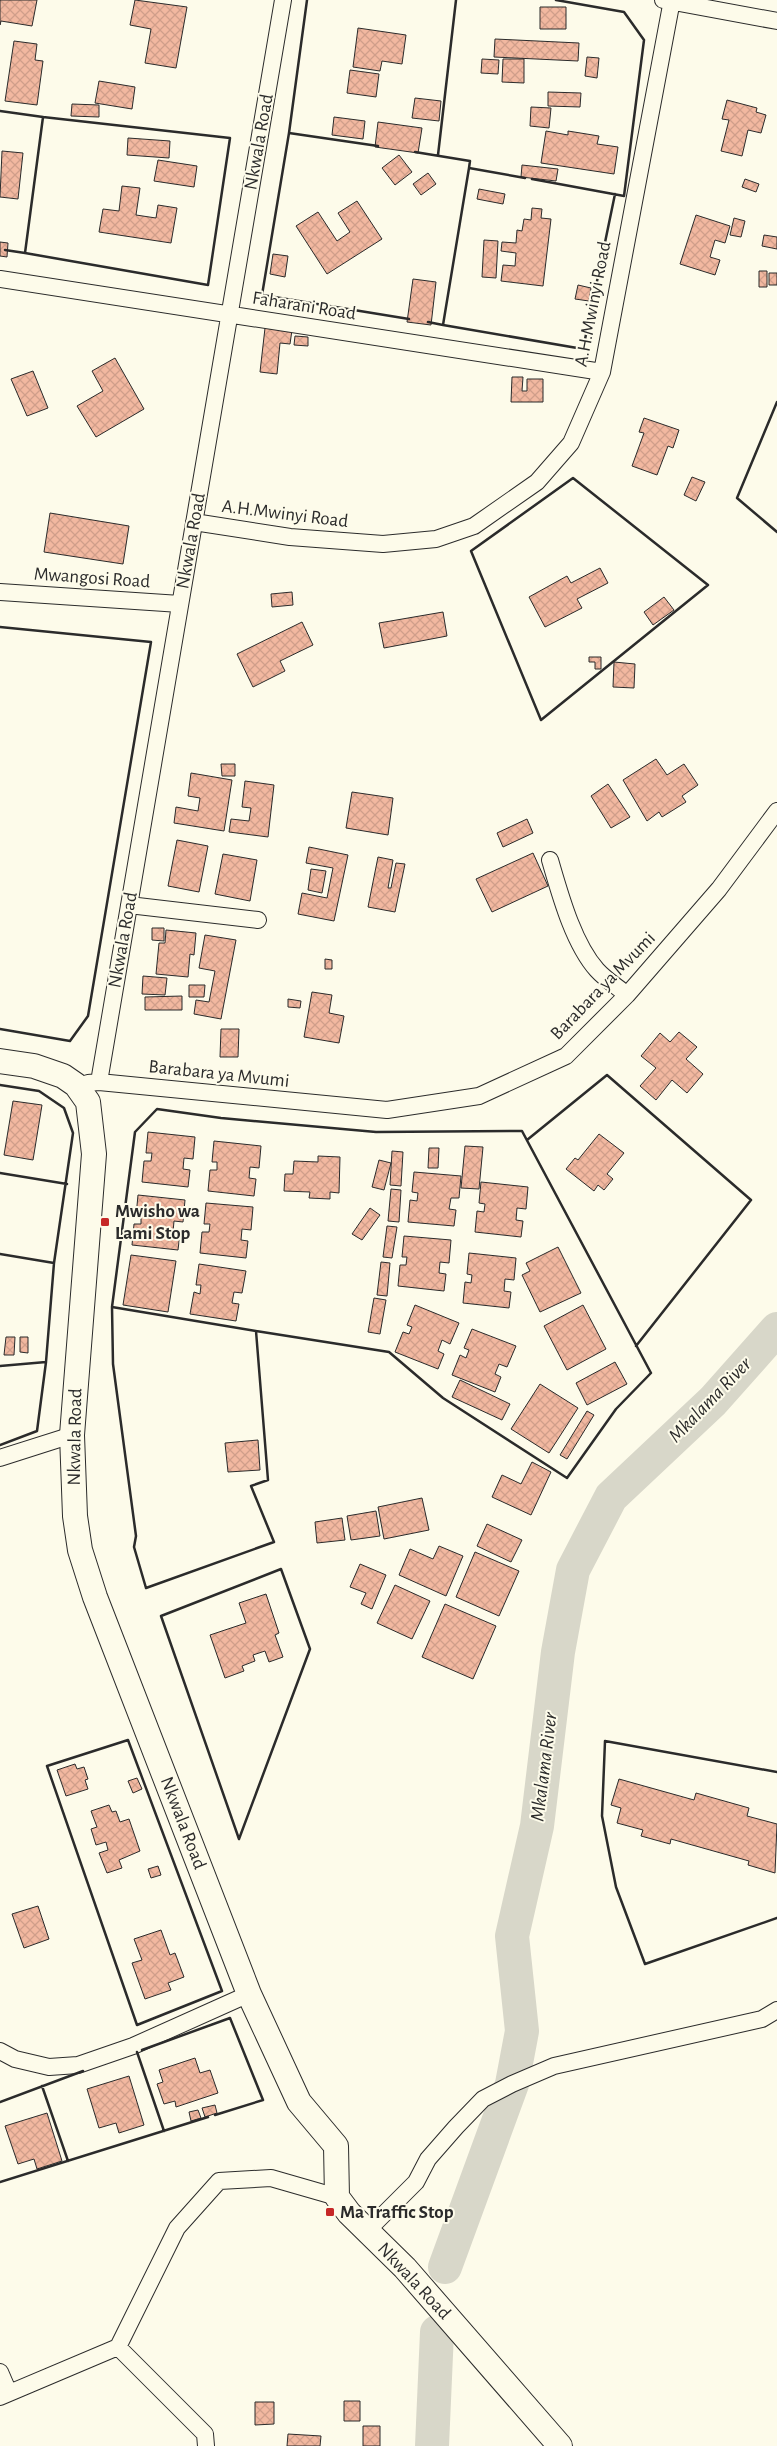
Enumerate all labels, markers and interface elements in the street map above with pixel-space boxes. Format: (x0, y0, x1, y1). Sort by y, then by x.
street label: Nkwala Road (241, 92, 277, 192)
street label: A.H.Mwinyi Road (572, 240, 614, 368)
street label: Faharani Road (251, 288, 357, 324)
street label: Nkwala Road (173, 491, 209, 591)
street label: A.H.Mwinyi Road (221, 497, 349, 531)
street label: Mwangosi Road (33, 564, 151, 592)
street label: Nkwala Road (105, 890, 141, 990)
street label: Barabara ya Mvumi (547, 929, 659, 1043)
street label: Barabara ya Mvumi (148, 1057, 290, 1091)
place label: Mwisho wa Lami Stop (115, 1202, 200, 1243)
marker: Mwisho wa Lami Stop (99, 1216, 111, 1228)
water label: Mkalama River (665, 1353, 756, 1446)
street label: Nkwala Road (65, 1388, 85, 1486)
water label: Mkalama River (527, 1711, 561, 1823)
street label: Nkwala Road (157, 1774, 209, 1872)
place label: Ma Traffic Stop (340, 2203, 454, 2222)
marker: Ma Traffic Stop (324, 2206, 336, 2218)
street label: Nkwala Road (374, 2239, 454, 2323)

